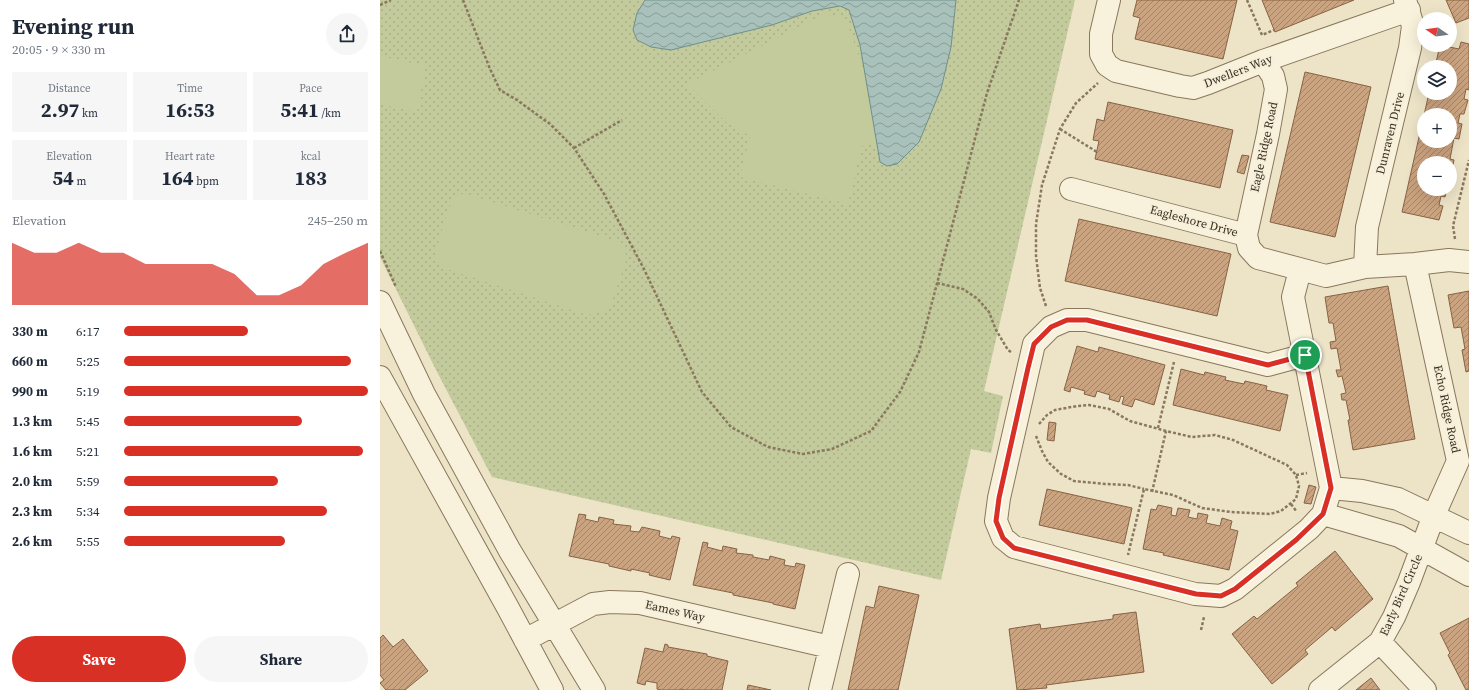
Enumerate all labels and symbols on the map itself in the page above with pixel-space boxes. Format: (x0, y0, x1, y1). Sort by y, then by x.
north arrow (1417, 12, 1457, 52)
street label: Dwellers Way (1201, 50, 1275, 91)
street label: Dunraven Drive (1372, 90, 1408, 176)
street label: Eagle Ridge Road (1247, 100, 1281, 194)
street label: Eagleshore Drive (1148, 202, 1240, 240)
pin (1288, 338, 1322, 372)
street label: Echo Ridge Road (1430, 363, 1464, 455)
street label: Early Bird Circle (1376, 552, 1426, 638)
street label: Eames Way (644, 596, 707, 626)

